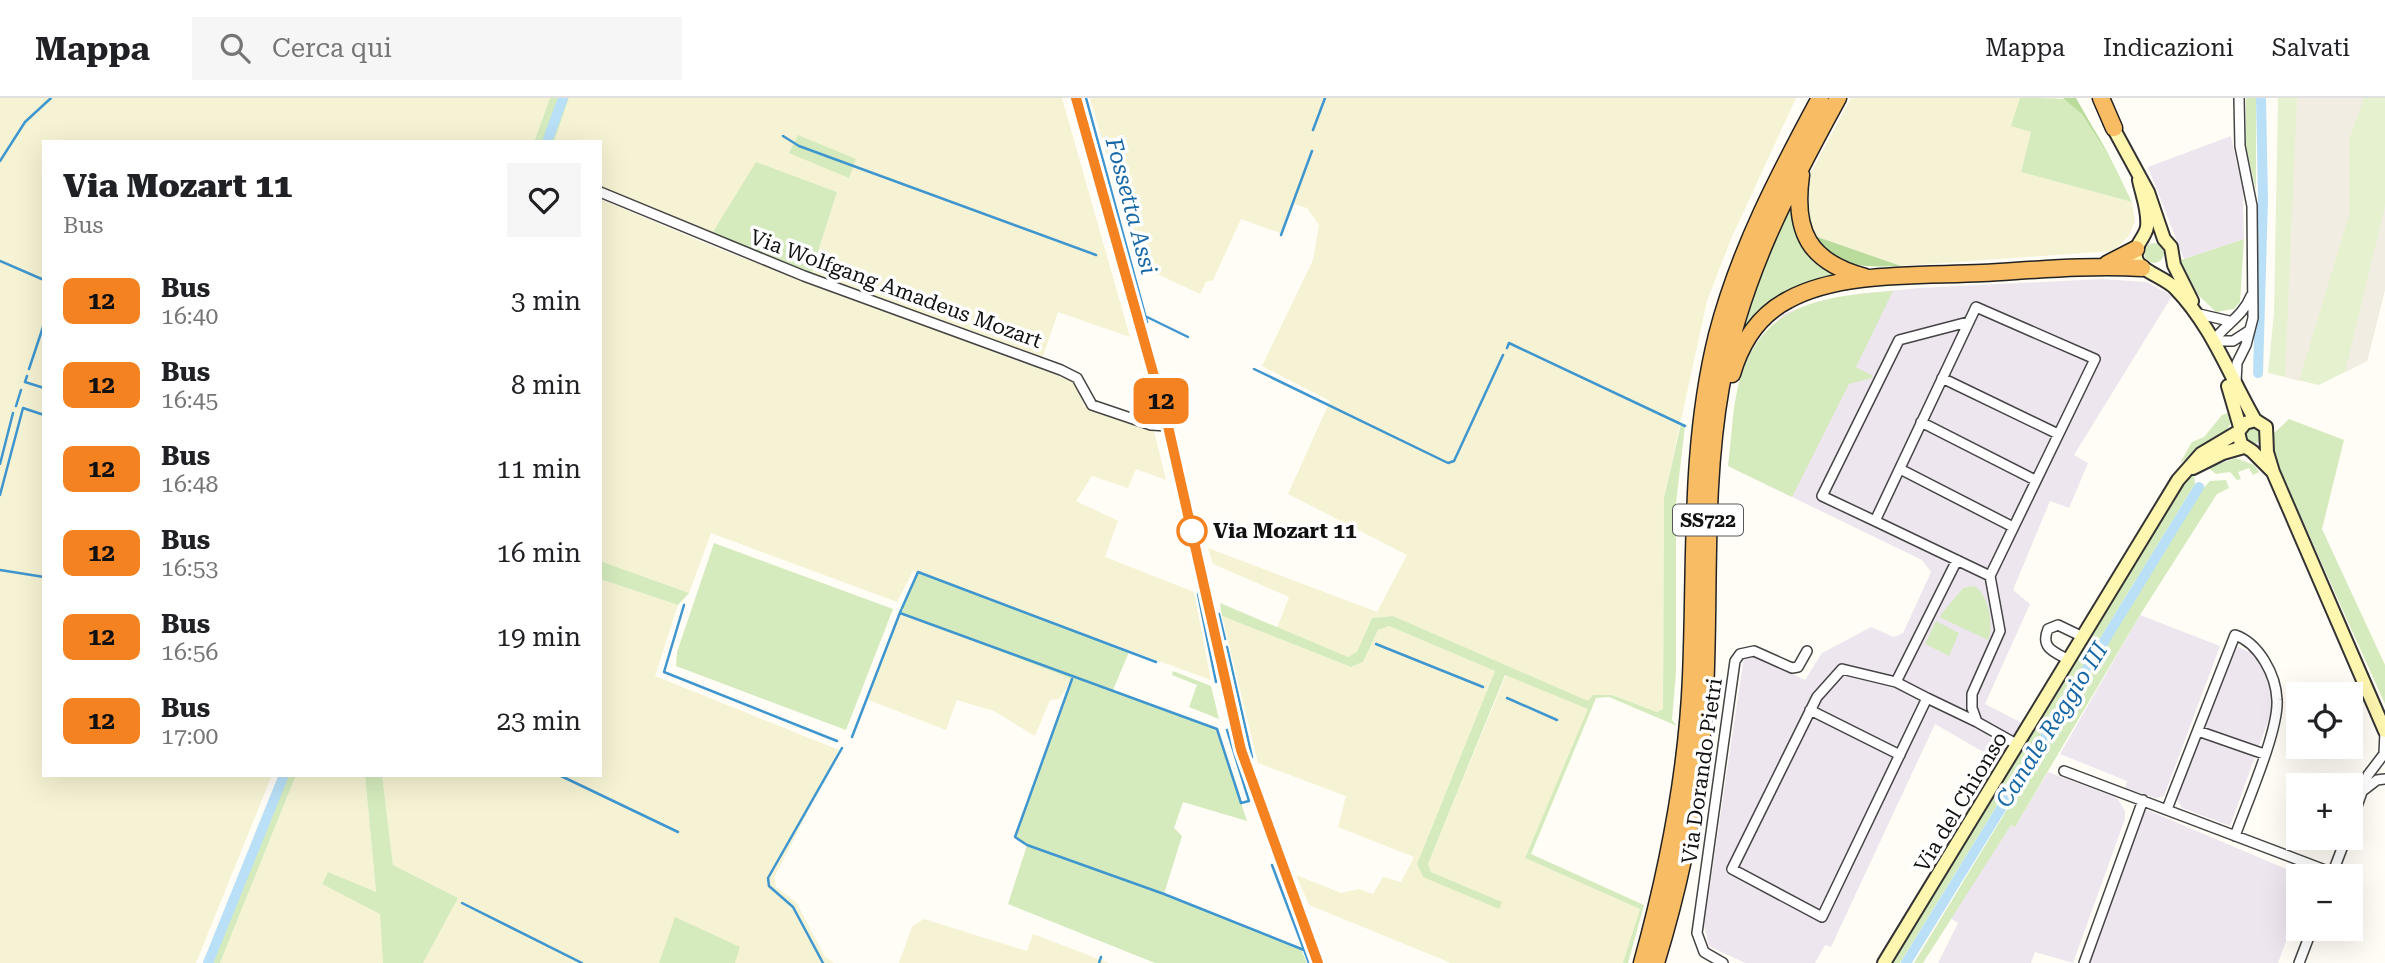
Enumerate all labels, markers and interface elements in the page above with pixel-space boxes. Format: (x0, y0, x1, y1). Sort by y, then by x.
search box (192, 17, 682, 80)
text: Mappa (35, 29, 150, 68)
icon: search (216, 29, 254, 67)
text: Cerca qui (272, 33, 392, 63)
text: Mappa (1985, 34, 2065, 62)
text: Indicazioni (2103, 34, 2234, 62)
text: Salvati (2272, 34, 2350, 62)
water label: Fossetta Assi (1100, 134, 1162, 277)
button: heart (507, 163, 581, 237)
text: Via Mozart 11 (63, 166, 292, 205)
text: Bus (63, 212, 103, 239)
street label: Via Wolfgang Amadeus Mozart (747, 225, 1045, 353)
text: Bus (161, 273, 210, 303)
text: 3 min (511, 286, 581, 316)
text: 12 (88, 287, 115, 315)
text: 16:40 (161, 303, 218, 330)
text: Bus (161, 357, 210, 387)
text: 8 min (511, 370, 581, 400)
text: 12 (88, 371, 115, 399)
line badge: 12 (1130, 378, 1192, 424)
text: 16:45 (161, 387, 218, 414)
text: 12 (1148, 387, 1174, 415)
text: Bus (161, 441, 210, 471)
text: 11 min (497, 454, 581, 484)
text: 12 (88, 455, 115, 483)
text: 16:48 (161, 471, 218, 498)
road number: SS722 (1673, 504, 1743, 536)
marker: Via Mozart 11 (1177, 516, 1207, 546)
place label: Via Mozart 11 (1213, 519, 1357, 543)
text: Bus (161, 525, 210, 555)
text: 16 min (497, 538, 581, 568)
text: 12 (88, 539, 115, 567)
text: 16:53 (161, 555, 218, 582)
text: Bus (161, 609, 210, 639)
text: 19 min (497, 622, 581, 652)
text: 12 (88, 623, 115, 651)
water label: Canale Reggio III (1990, 636, 2114, 812)
text: 16:56 (161, 639, 218, 666)
street label: Via Dorando Pietri (1677, 676, 1727, 865)
map controls (2286, 682, 2363, 941)
button: locate (2286, 682, 2363, 759)
text: Bus (161, 693, 210, 723)
text: 23 min (497, 706, 581, 736)
text: 12 (88, 707, 115, 735)
text: 17:00 (161, 723, 218, 750)
street label: Via del Chionso (1910, 728, 2012, 876)
button: + (2286, 773, 2363, 850)
button: − (2286, 864, 2363, 941)

